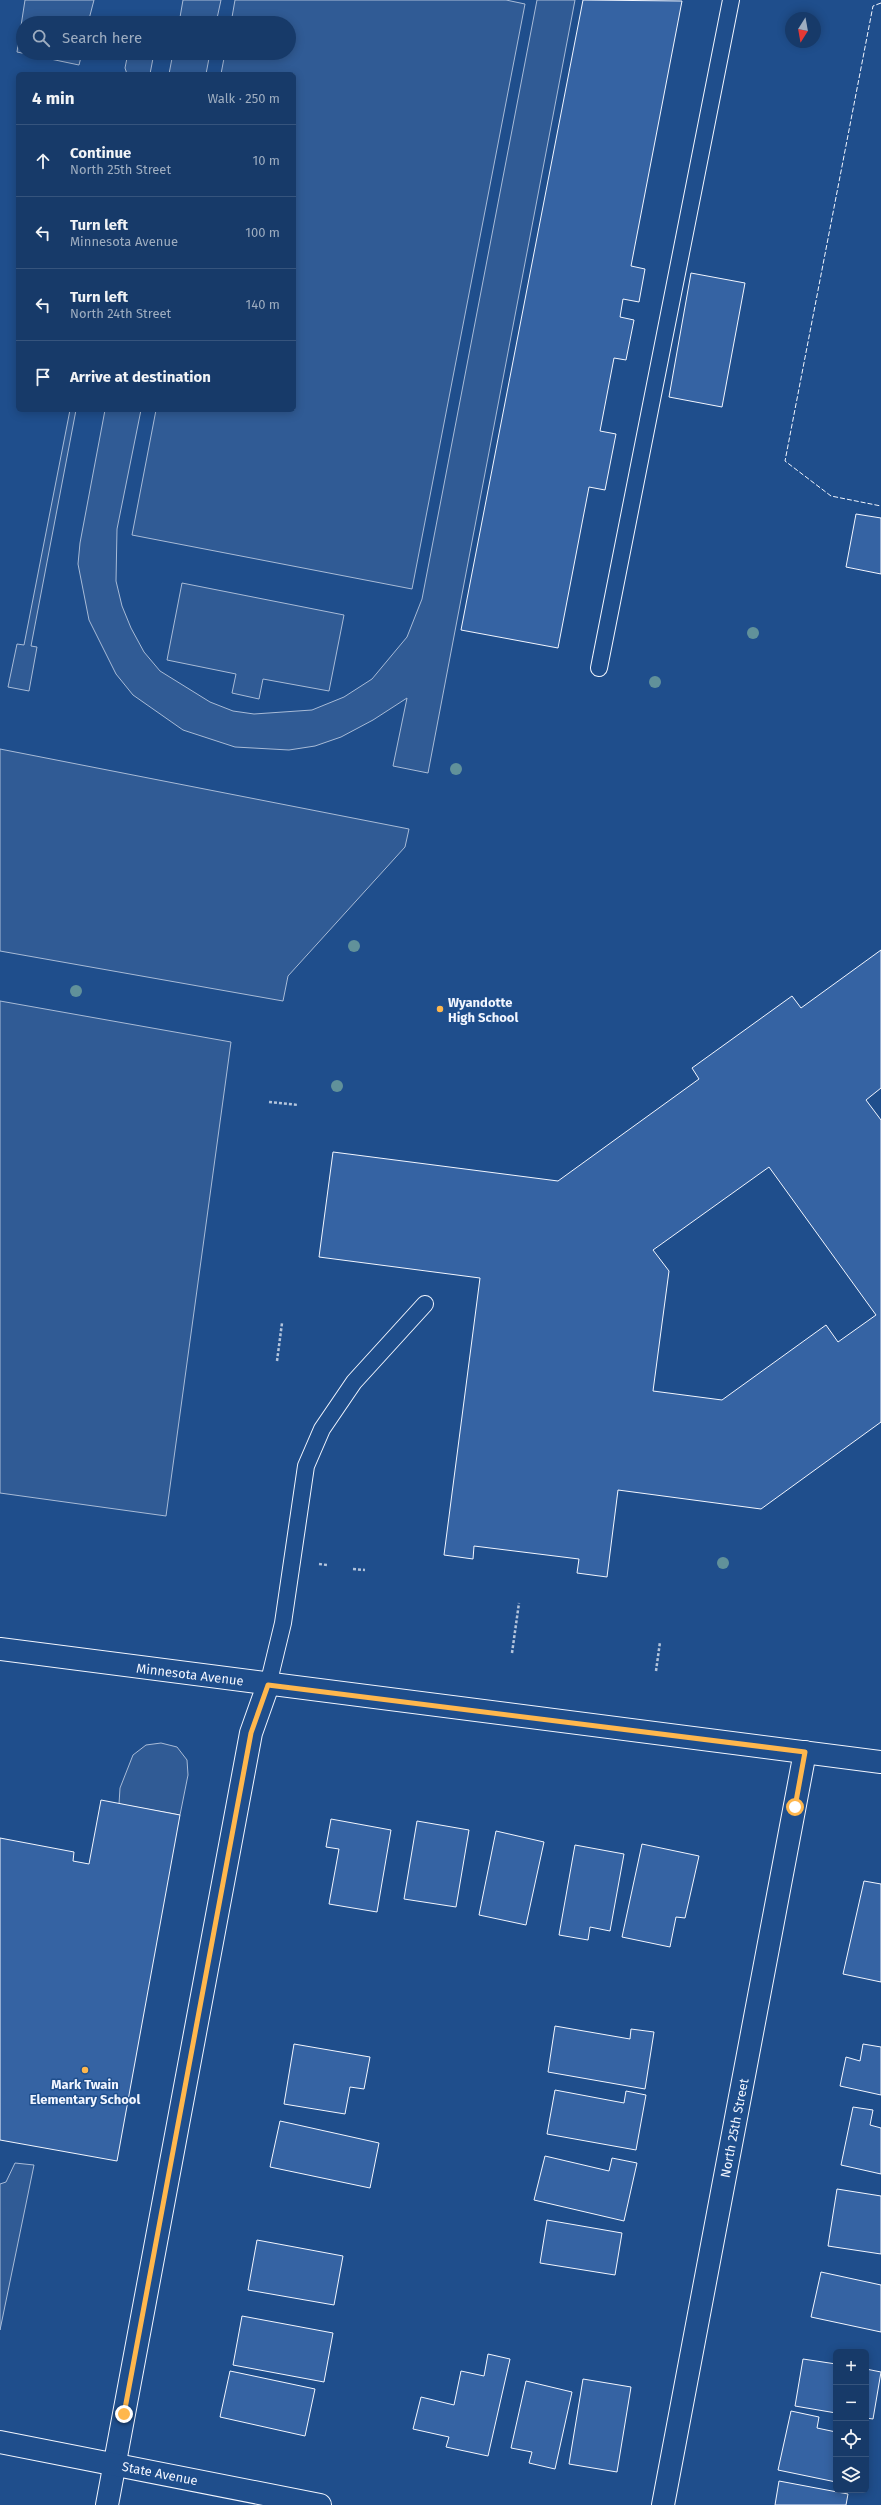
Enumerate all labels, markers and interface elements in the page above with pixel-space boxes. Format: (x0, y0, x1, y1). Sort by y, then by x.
north arrow (785, 12, 821, 48)
search box (16, 16, 296, 60)
icon: search (30, 27, 52, 49)
text: Search here (62, 29, 142, 47)
text: 4 min (32, 88, 75, 109)
text: Walk · 250 m (207, 91, 280, 106)
text: Continue (70, 144, 131, 162)
icon: ahead (32, 150, 54, 172)
text: 10 m (253, 153, 280, 168)
text: North 25th Street (70, 162, 171, 177)
text: Turn left (70, 216, 128, 234)
icon: left (32, 222, 54, 244)
text: 100 m (245, 225, 280, 240)
text: Minnesota Avenue (70, 234, 178, 249)
text: Turn left (70, 288, 128, 306)
icon: left (32, 294, 54, 316)
text: 140 m (246, 297, 280, 312)
text: North 24th Street (70, 306, 171, 321)
icon: arrive (32, 366, 54, 388)
text: Arrive at destination (70, 368, 211, 386)
place label: Wyandotte High School (448, 995, 518, 1025)
marker: Wyandotte High School (435, 1004, 445, 1014)
street label: Minnesota Avenue (135, 1660, 244, 1689)
route start (786, 1798, 804, 1816)
marker: Mark Twain Elementary School (80, 2065, 90, 2075)
place label: Mark Twain Elementary School (30, 2077, 140, 2107)
street label: North 25th Street (717, 2077, 752, 2179)
map controls (833, 2349, 869, 2493)
button: + (833, 2349, 869, 2385)
button: − (833, 2385, 869, 2421)
route end (115, 2405, 133, 2423)
button: locate (833, 2421, 869, 2457)
button: layers (833, 2457, 869, 2493)
street label: State Avenue (121, 2459, 199, 2488)

